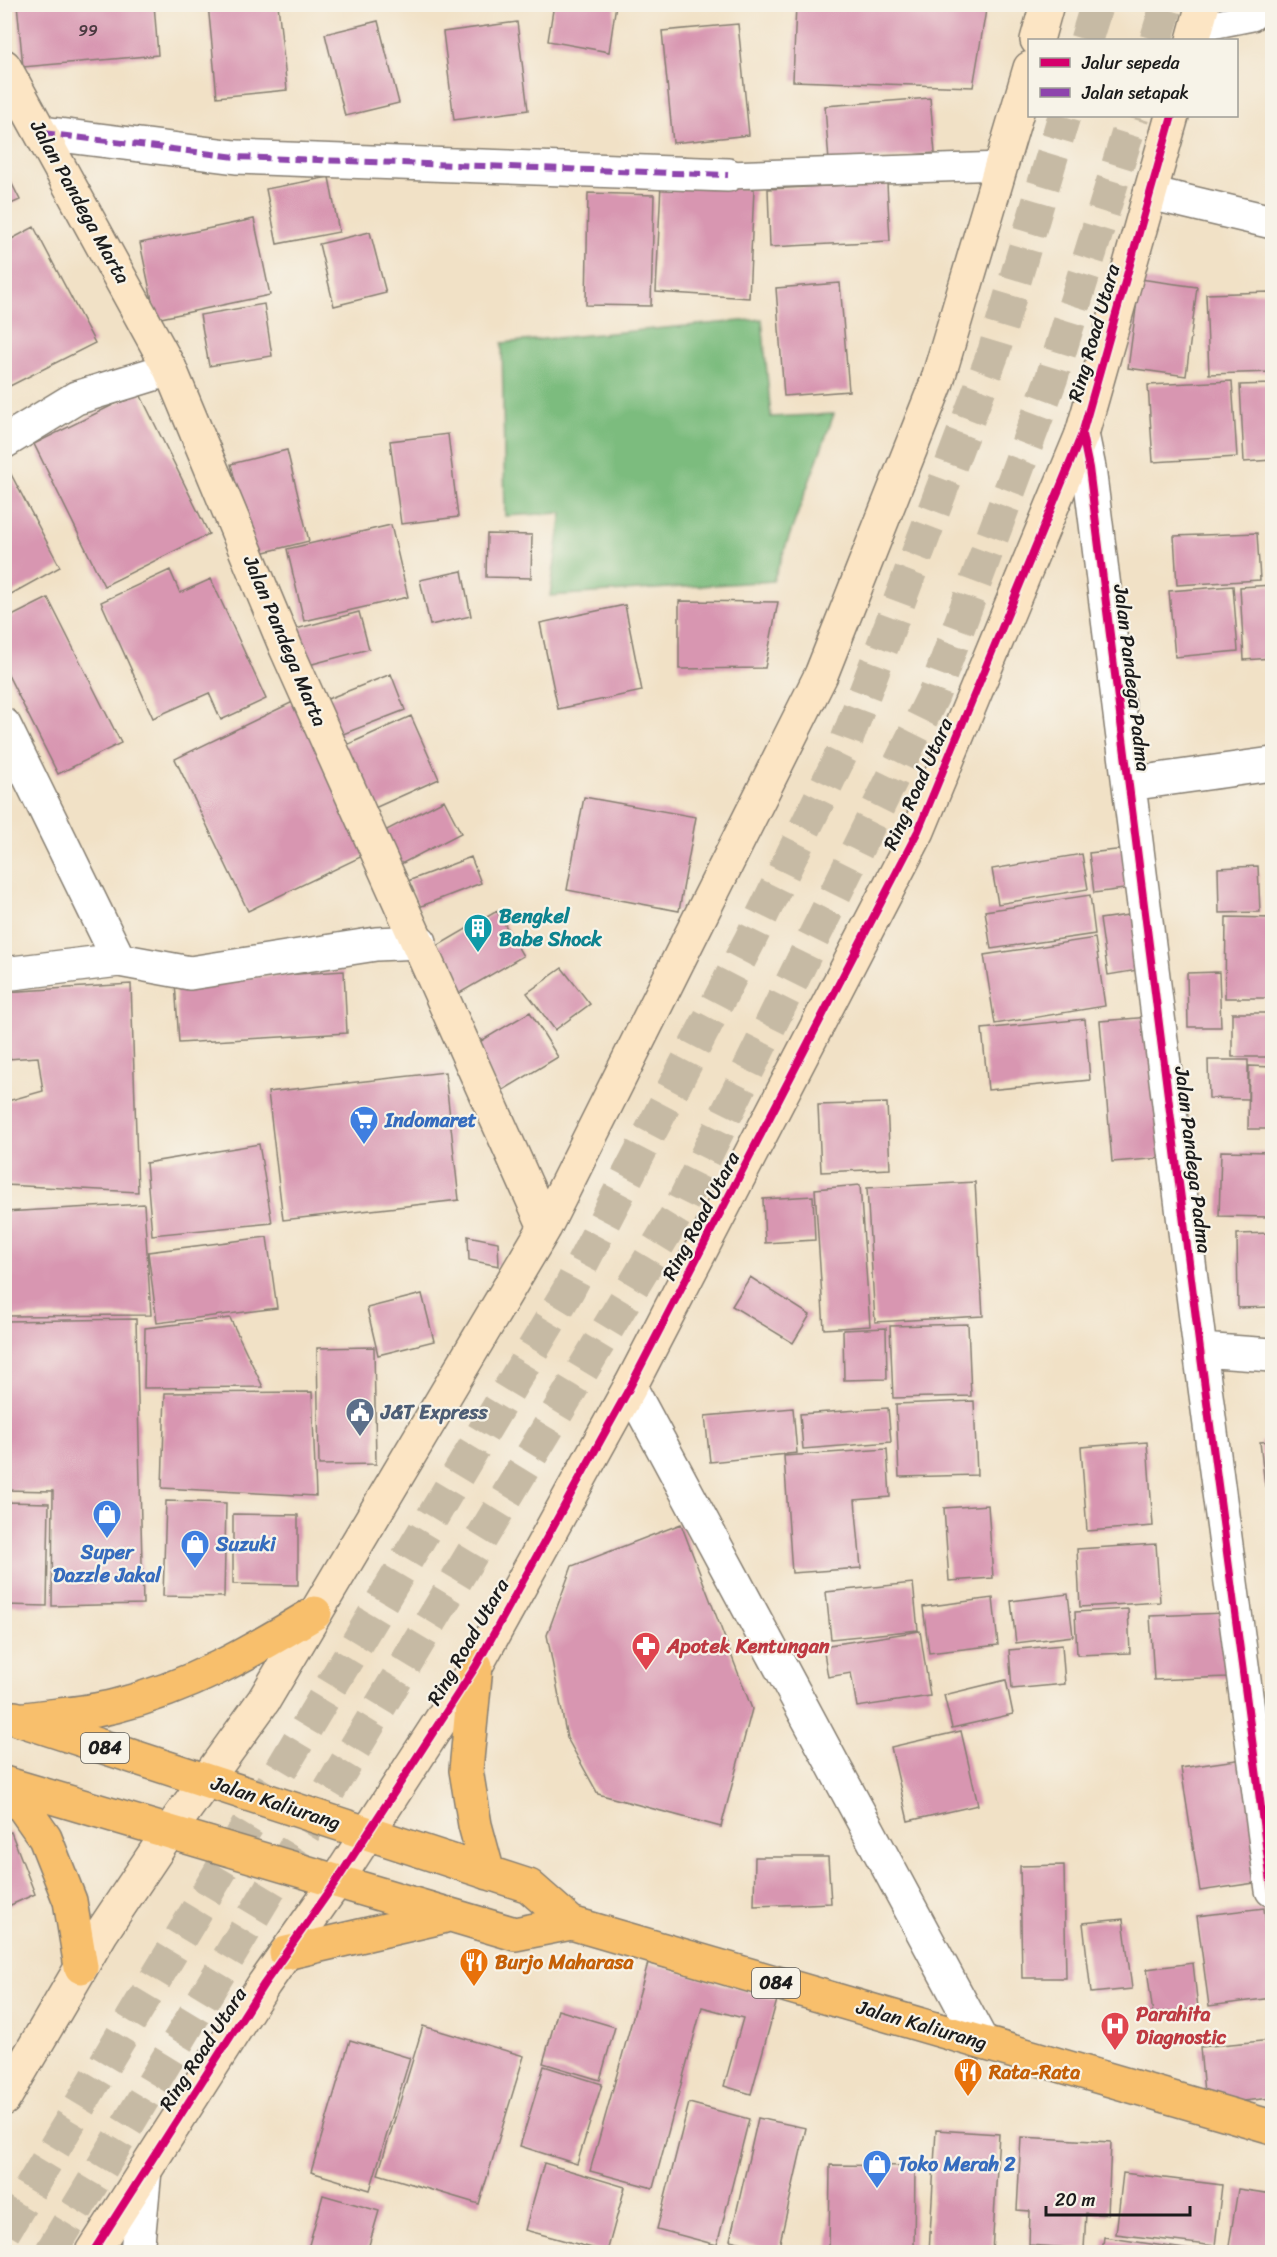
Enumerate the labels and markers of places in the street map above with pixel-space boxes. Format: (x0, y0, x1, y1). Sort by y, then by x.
place label: Bengkel Babe Shock (499, 899, 603, 957)
building icon: Bengkel Babe Shock (462, 912, 494, 954)
place label: Indomaret (384, 1103, 477, 1138)
supermarket icon: Indomaret (348, 1104, 380, 1146)
place label: J&T Express (380, 1395, 488, 1430)
public building icon: J&T Express (344, 1396, 376, 1438)
shop icon: Super Dazzle Jakal (91, 1498, 123, 1540)
place label: Suzuki (215, 1527, 277, 1562)
shop icon: Suzuki (179, 1528, 211, 1570)
place label: Super Dazzle Jakal (53, 1535, 162, 1593)
place label: Apotek Kentungan (666, 1629, 830, 1664)
pharmacy icon: Apotek Kentungan (630, 1630, 662, 1672)
place label: Burjo Maharasa (495, 1945, 634, 1980)
restaurant icon: Burjo Maharasa (458, 1946, 490, 1988)
place label: Parahita Diagnostic (1136, 1997, 1227, 2055)
hospital icon: Parahita Diagnostic (1099, 2010, 1131, 2052)
place label: Rata-Rata (988, 2055, 1080, 2090)
restaurant icon: Rata-Rata (952, 2056, 984, 2098)
place label: Toko Merah 2 (898, 2147, 1016, 2182)
shop icon: Toko Merah 2 (861, 2148, 893, 2190)

